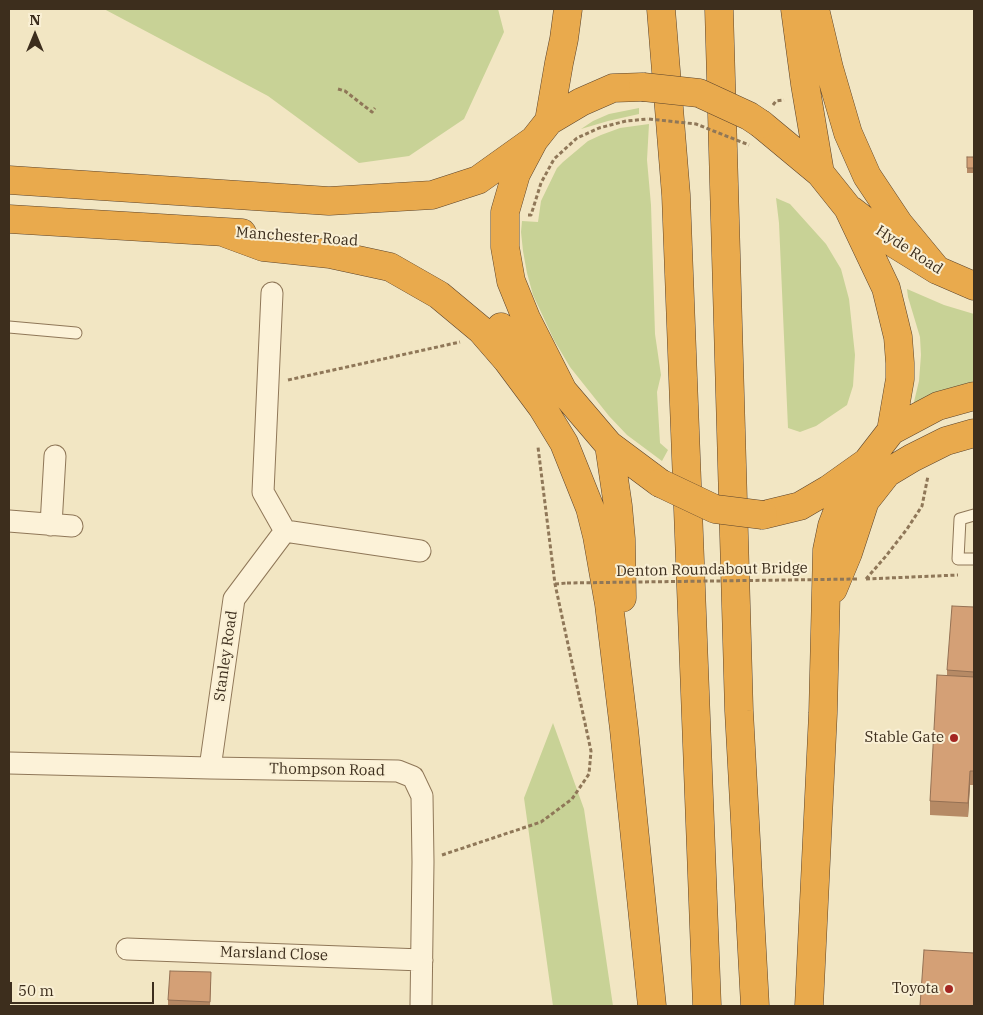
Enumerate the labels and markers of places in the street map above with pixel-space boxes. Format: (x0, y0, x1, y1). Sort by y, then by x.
place label: Stable Gate (865, 729, 944, 747)
marker: Stable Gate (948, 732, 960, 744)
place label: Toyota (892, 980, 939, 998)
marker: Toyota (943, 983, 955, 995)

